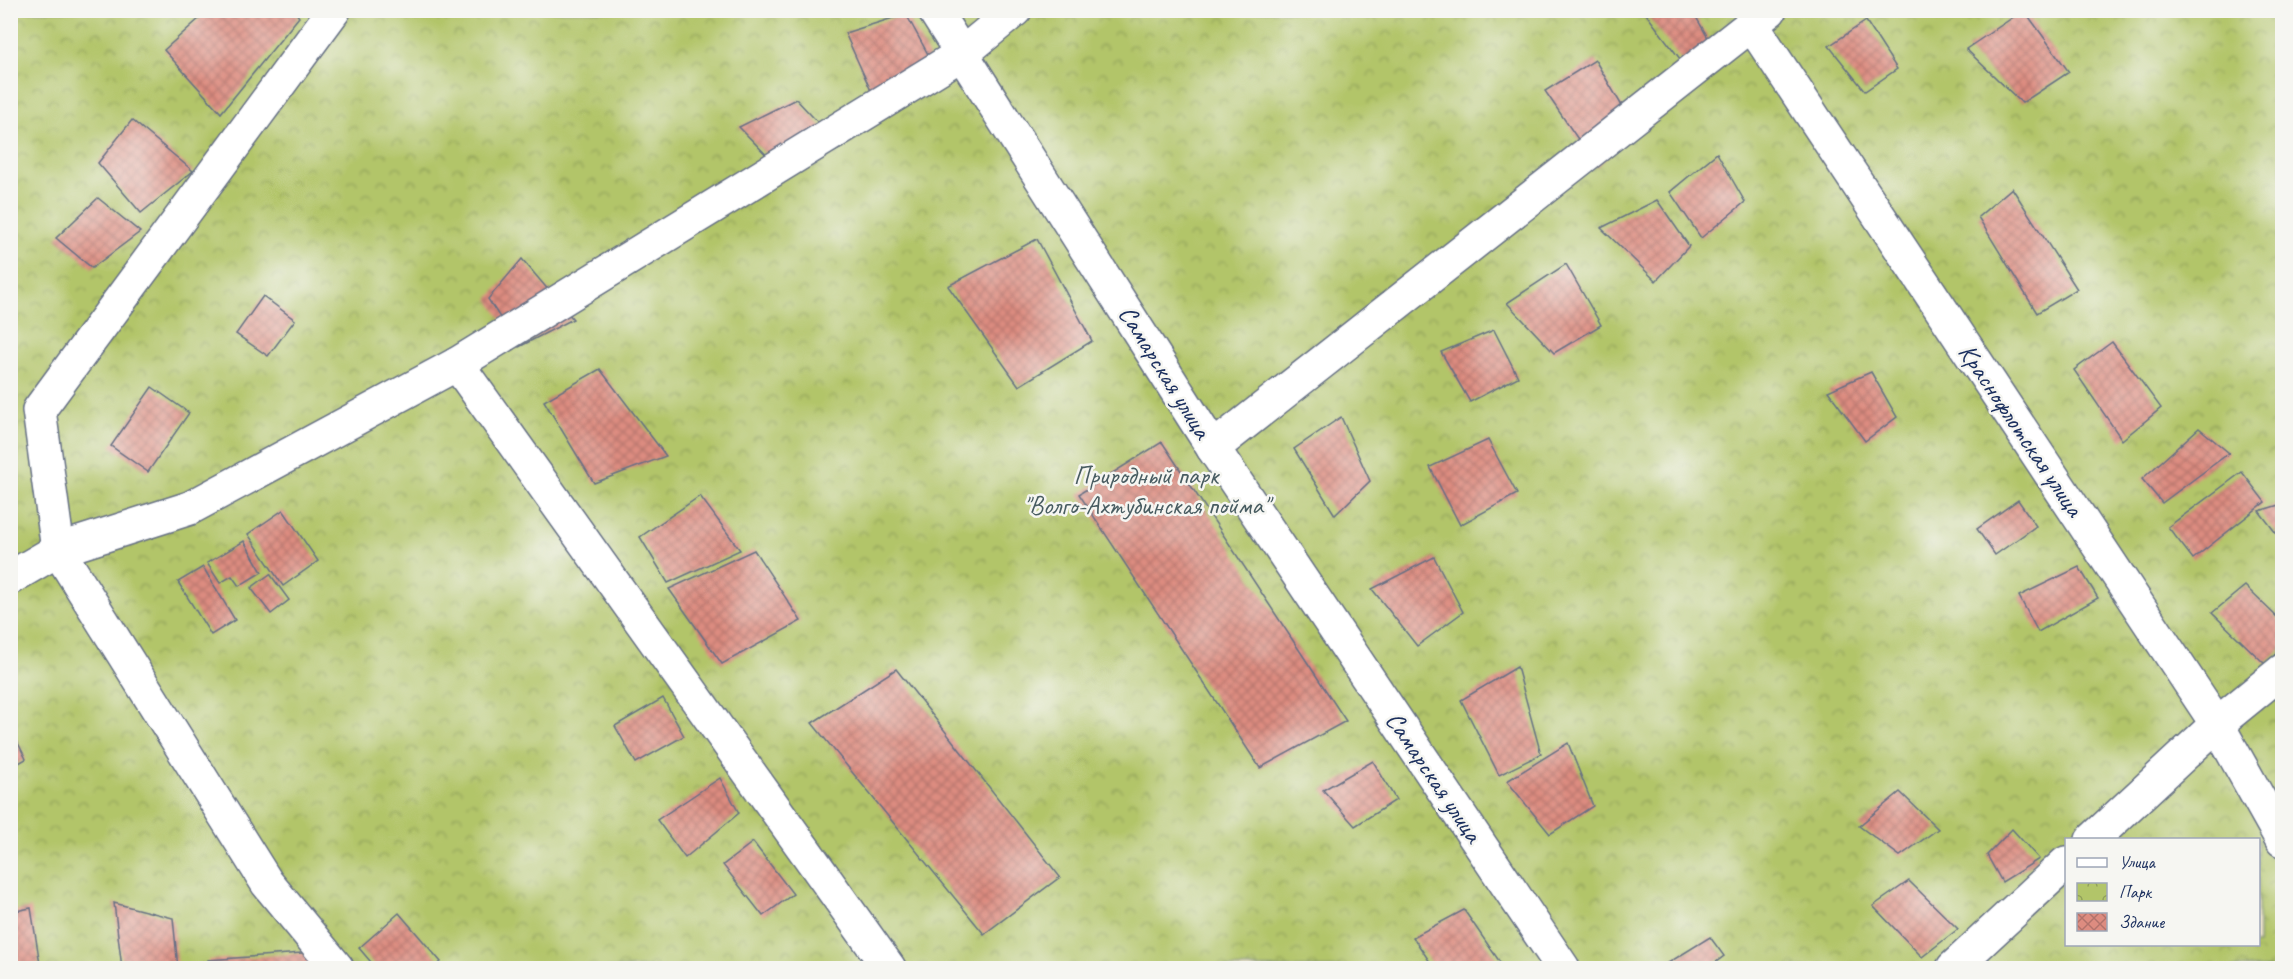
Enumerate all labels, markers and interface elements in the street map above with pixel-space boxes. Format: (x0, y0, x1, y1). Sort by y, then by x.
street label: Самарская улица (1111, 299, 1220, 446)
street label: Краснофлотская улица (1951, 337, 2092, 524)
park label: Природный парк "Волго-Ахтубинская пойма" (1023, 459, 1274, 522)
street label: Самарская улица (1378, 705, 1491, 850)
legend (2065, 838, 2260, 946)
text: Улица (2119, 851, 2156, 873)
text: Парк (2119, 881, 2153, 903)
text: Здание (2119, 911, 2165, 933)

